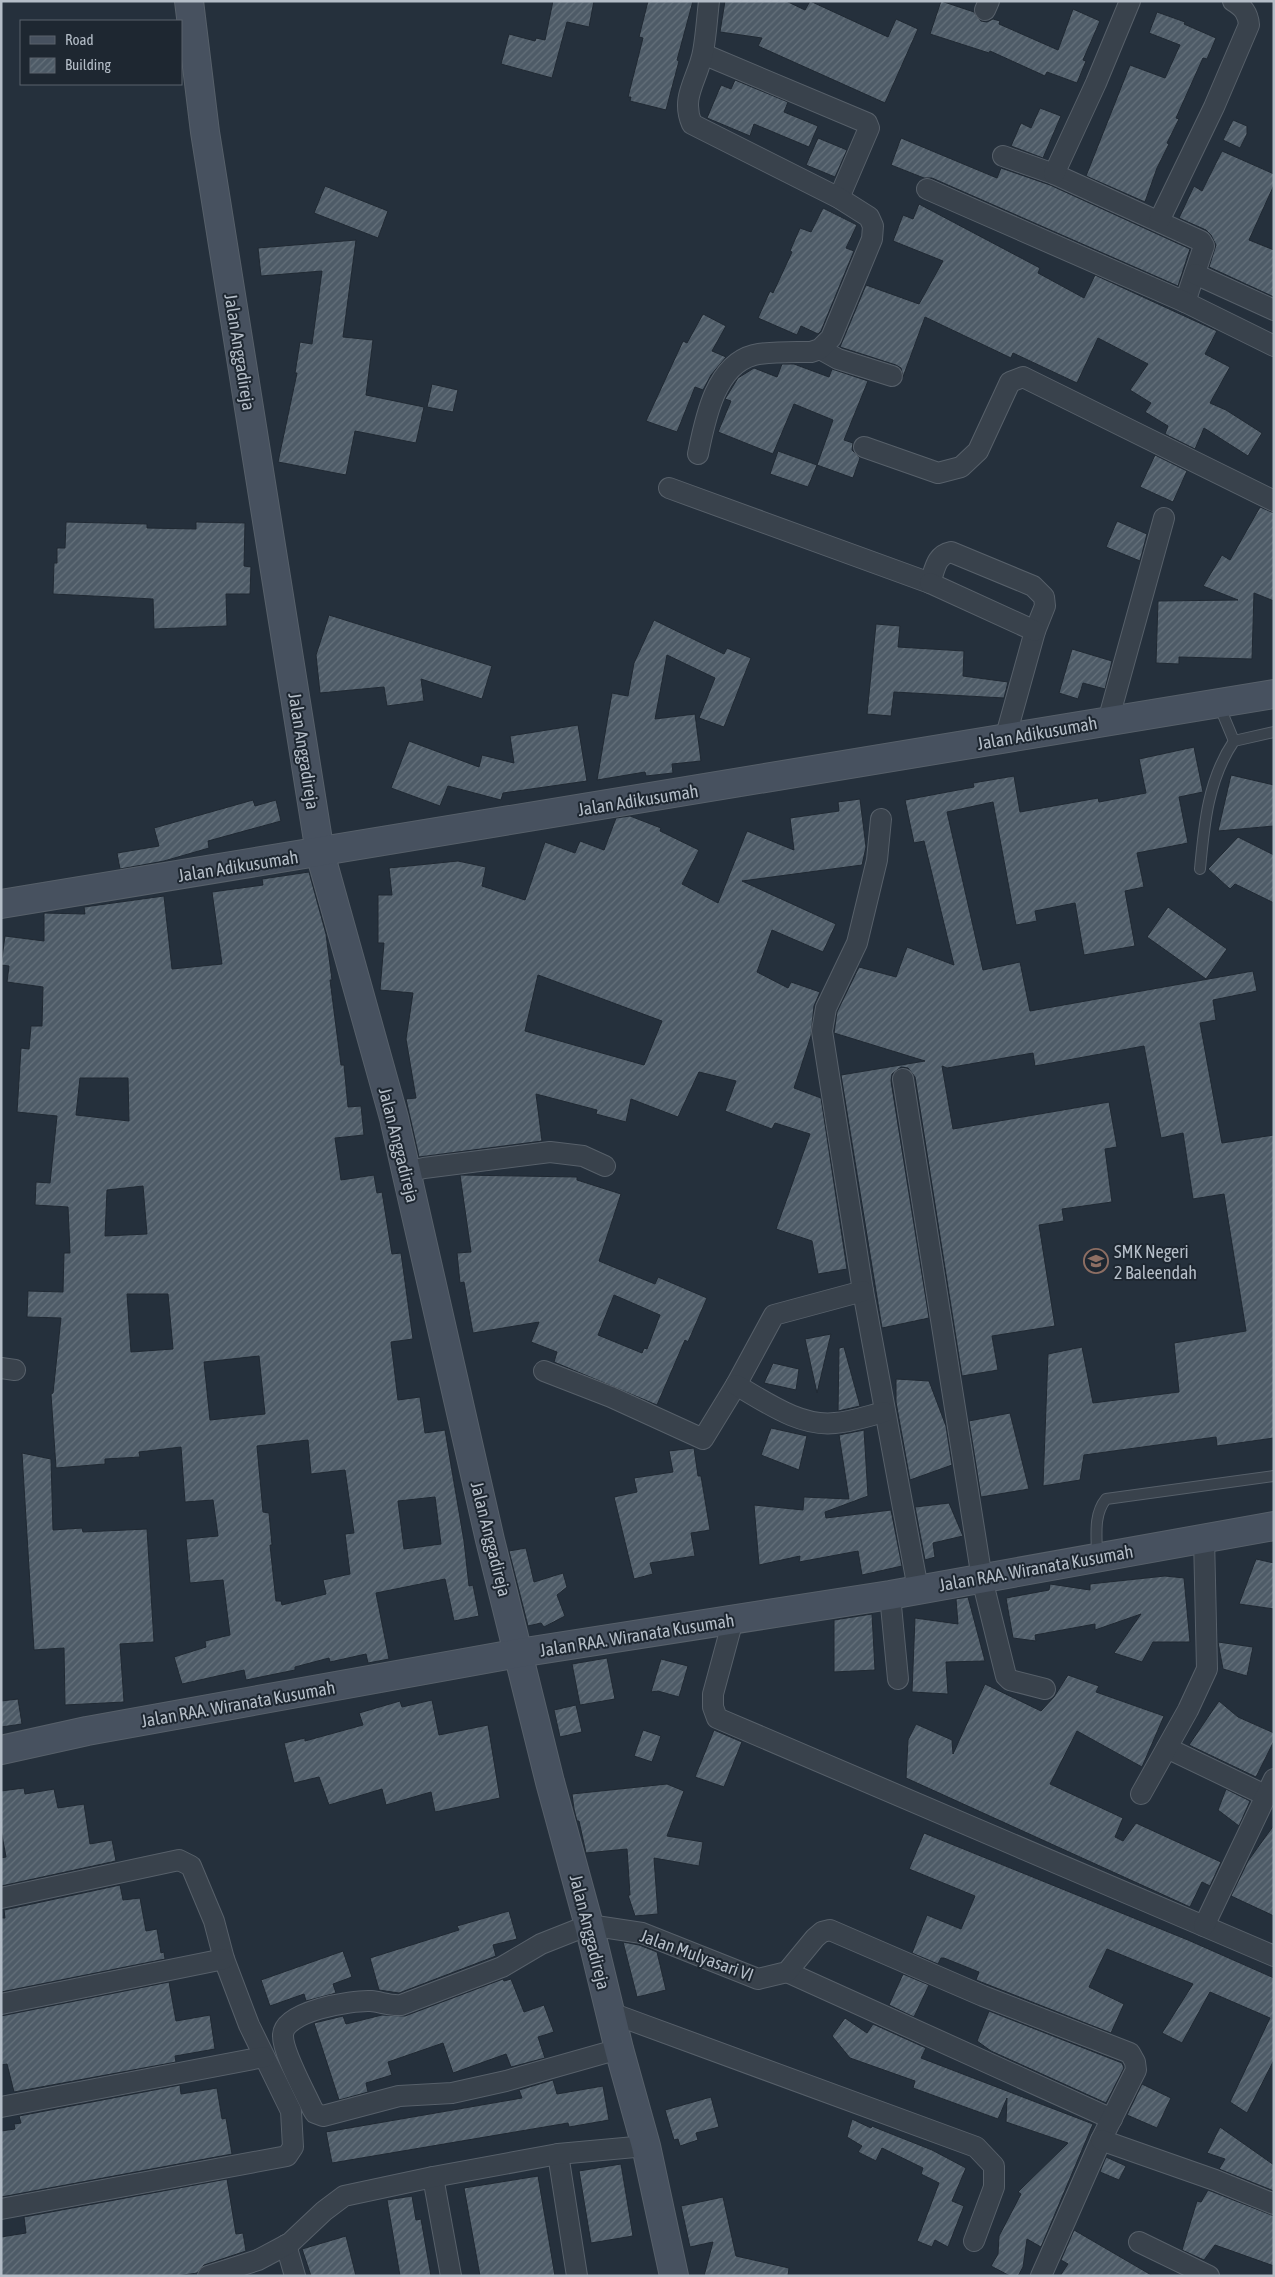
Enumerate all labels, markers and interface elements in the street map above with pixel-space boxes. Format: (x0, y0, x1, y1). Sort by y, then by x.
legend (20, 20, 182, 85)
text: Road (65, 31, 94, 48)
text: Building (65, 56, 111, 73)
street label: Jalan Anggadireja (220, 292, 260, 412)
street label: Jalan Anggadireja (284, 691, 324, 811)
street label: Jalan Adikusumah (975, 712, 1099, 754)
street label: Jalan Adikusumah (576, 780, 700, 820)
street label: Jalan Adikusumah (176, 846, 300, 886)
street label: Jalan Anggadireja (375, 1085, 423, 1205)
place label: SMK Negeri 2 Baleendah (1114, 1241, 1197, 1283)
school or university icon: SMK Negeri 2 Baleendah (1083, 1248, 1109, 1274)
street label: Jalan Anggadireja (467, 1479, 515, 1599)
street label: Jalan RAA. Wiranata Kusumah (937, 1541, 1135, 1595)
street label: Jalan RAA. Wiranata Kusumah (538, 1609, 736, 1661)
street label: Jalan RAA. Wiranata Kusumah (139, 1677, 337, 1731)
street label: Jalan Anggadireja (566, 1872, 614, 1992)
street label: Jalan Mulyasari VI (637, 1925, 757, 1985)

